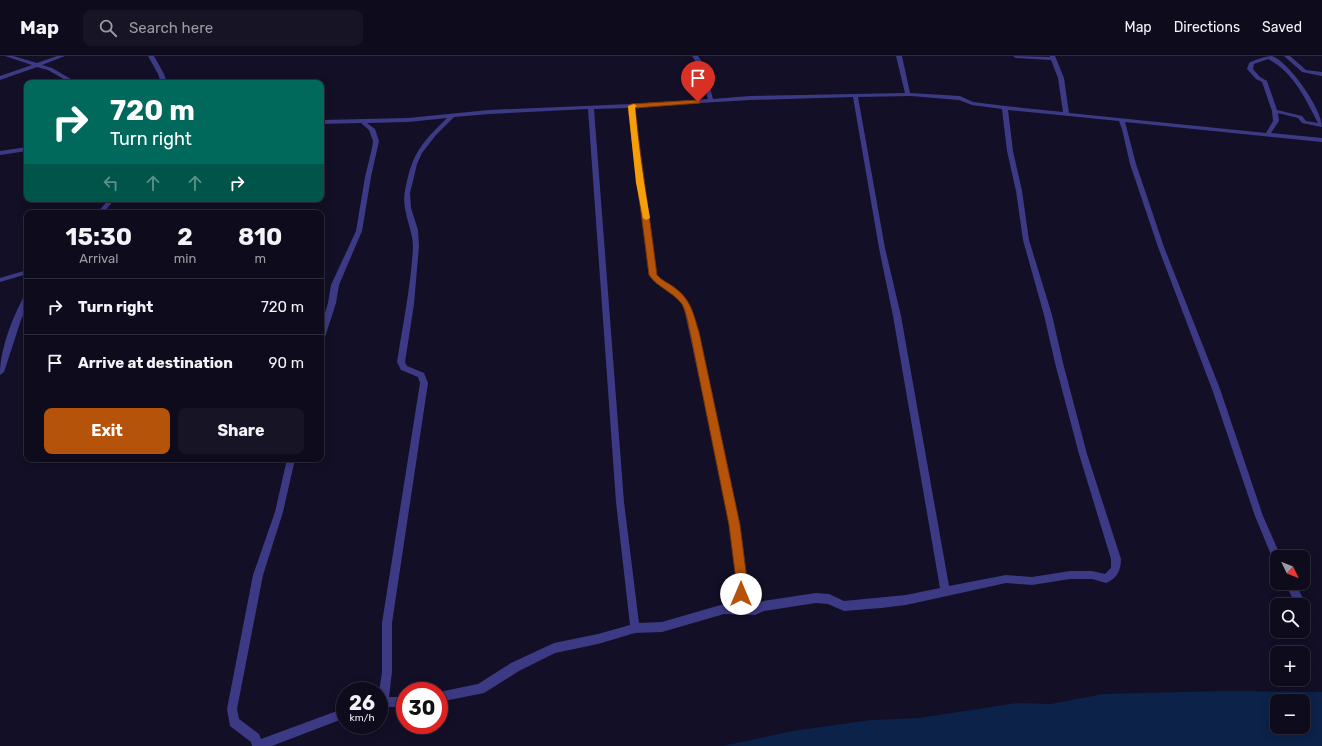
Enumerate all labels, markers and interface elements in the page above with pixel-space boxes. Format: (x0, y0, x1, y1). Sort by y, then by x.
search box (83, 10, 363, 46)
text: Map (20, 16, 59, 39)
icon: search (97, 17, 119, 39)
text: Search here (129, 19, 213, 37)
text: Map (1125, 19, 1152, 36)
text: Directions (1174, 19, 1240, 36)
text: Saved (1262, 19, 1302, 36)
pin (681, 61, 715, 102)
icon: arrive (687, 67, 709, 89)
text: 720 m (110, 94, 195, 127)
icon: right (44, 96, 96, 148)
text: Turn right (110, 128, 192, 150)
icon: left (100, 172, 122, 194)
icon: ahead (142, 172, 164, 194)
icon: ahead (184, 172, 206, 194)
icon: right (226, 172, 248, 194)
text: 15:30 (66, 223, 132, 251)
text: 2 (177, 223, 193, 251)
text: 810 (238, 223, 282, 251)
text: Arrival (79, 251, 118, 266)
text: min (174, 251, 196, 266)
text: m (254, 251, 266, 266)
icon: right (44, 296, 66, 318)
text: Turn right (78, 298, 153, 316)
text: 720 m (261, 298, 304, 316)
icon: arrive (44, 352, 66, 374)
text: Arrive at destination (78, 354, 233, 372)
text: 90 m (269, 354, 304, 372)
button: Exit (44, 408, 170, 454)
button: Share (178, 408, 304, 454)
north arrow (1270, 550, 1310, 590)
map controls (1270, 550, 1310, 734)
position arrow (720, 573, 762, 615)
button: search (1270, 598, 1310, 638)
button: + (1270, 646, 1310, 686)
speed limit sign: 30 (396, 682, 448, 734)
text: 26 (349, 691, 375, 715)
button: − (1270, 694, 1310, 734)
text: km/h (350, 712, 374, 724)

